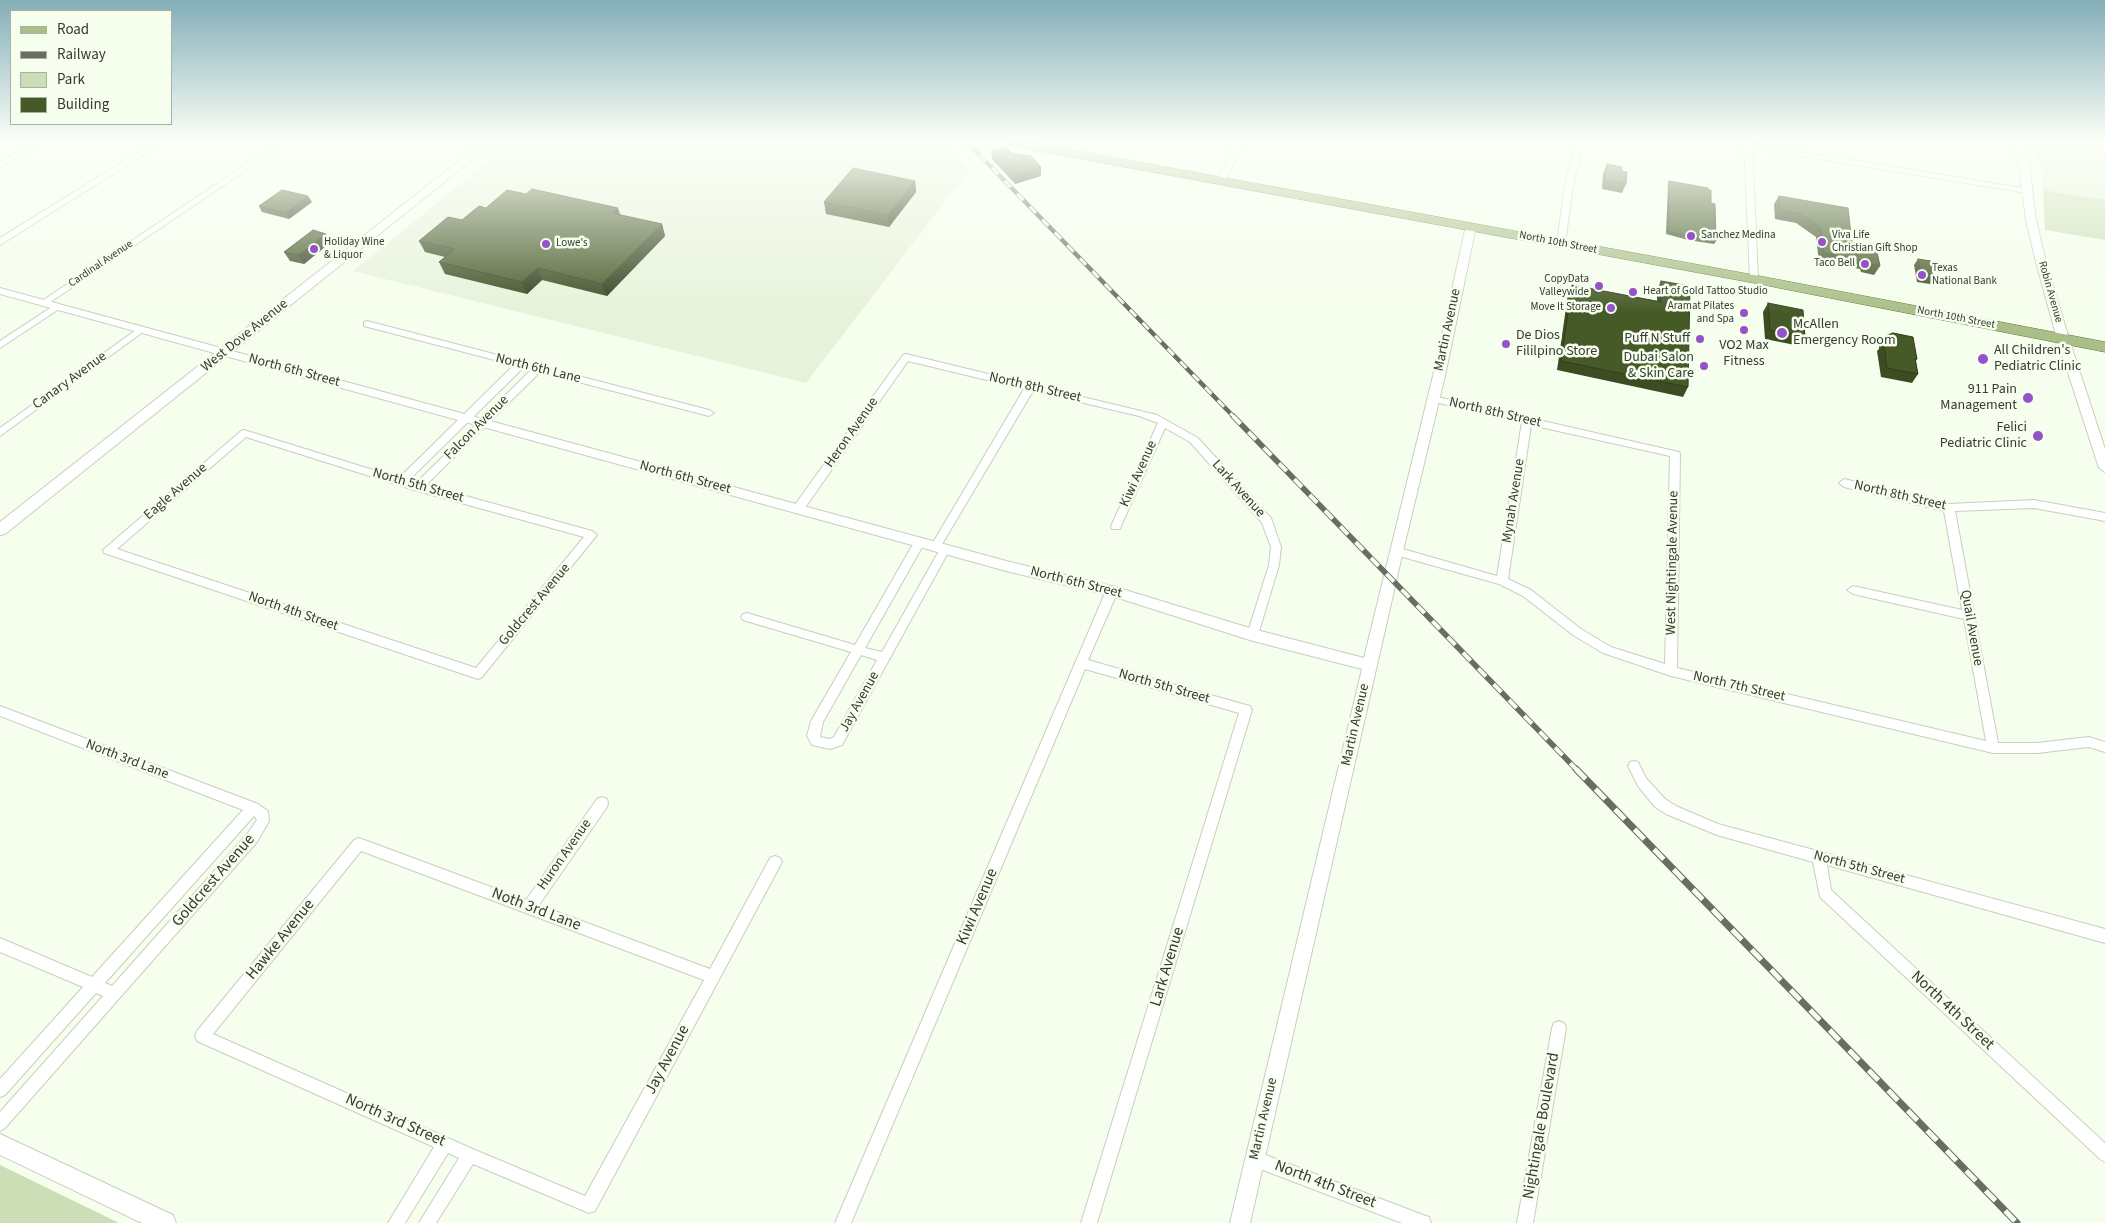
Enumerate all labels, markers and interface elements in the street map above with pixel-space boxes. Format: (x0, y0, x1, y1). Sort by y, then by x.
legend (10, 10, 172, 125)
text: Road (57, 19, 89, 40)
text: Railway (57, 44, 106, 65)
text: Park (57, 69, 85, 90)
text: Building (57, 94, 109, 115)
street label: North 10th Street (1518, 229, 1598, 257)
place label: Sanchez Medina (1701, 229, 1776, 243)
place label: Viva Life Christian Gift Shop (1832, 229, 1918, 255)
marker: Sanchez Medina (1685, 230, 1697, 242)
place label: Holiday Wine & Liquor (324, 236, 384, 262)
marker: Viva Life Christian Gift Shop (1816, 236, 1828, 248)
place label: Lowe's (556, 237, 588, 251)
street label: Cardinal Avenue (66, 238, 136, 290)
marker: Lowe's (540, 238, 552, 250)
marker: Holiday Wine & Liquor (308, 243, 320, 255)
place label: Taco Bell (1814, 257, 1855, 271)
marker: Taco Bell (1859, 258, 1871, 270)
street label: Robin Avenue (2035, 260, 2065, 324)
place label: Texas National Bank (1932, 262, 1997, 288)
marker: Texas National Bank (1916, 269, 1928, 281)
place label: CopyData Valleywide (1540, 273, 1589, 299)
marker: CopyData Valleywide (1593, 280, 1605, 292)
place label: Heart of Gold Tattoo Studio (1643, 285, 1768, 299)
marker: Heart of Gold Tattoo Studio (1627, 286, 1639, 298)
street label: Martin Avenue (1431, 287, 1465, 373)
street label: West Dove Avenue (198, 296, 292, 376)
place label: Aramat Pilates and Spa (1668, 300, 1734, 326)
place label: Move It Storage (1530, 301, 1601, 315)
marker: Move It Storage (1605, 302, 1617, 314)
street label: North 10th Street (1916, 304, 1996, 332)
marker: Aramat Pilates and Spa (1738, 307, 1750, 319)
place label: McAllen Emergency Room (1793, 317, 1896, 350)
marker: VO2 Max Fitness (1738, 324, 1750, 336)
marker: McAllen Emergency Room (1775, 326, 1789, 340)
place label: De Dios Fililpino Store (1516, 328, 1597, 361)
place label: Puff N Stuff (1624, 331, 1690, 347)
marker: Puff N Stuff (1694, 333, 1706, 345)
marker: De Dios Fililpino Store (1500, 338, 1512, 350)
place label: VO2 Max Fitness (1719, 338, 1769, 371)
place label: All Children's Pediatric Clinic (1994, 343, 2081, 376)
street label: Canary Avenue (30, 349, 110, 413)
street label: North 6th Lane (494, 350, 582, 388)
place label: Dubai Salon & Skin Care (1624, 350, 1694, 382)
street label: North 6th Street (247, 351, 341, 391)
marker: All Children's Pediatric Clinic (1976, 352, 1990, 366)
marker: Dubai Salon & Skin Care (1698, 360, 1710, 372)
street label: North 8th Street (987, 369, 1083, 407)
place label: 911 Pain Management (1940, 382, 2017, 414)
marker: 911 Pain Management (2021, 391, 2035, 405)
street label: Falcon Avenue (441, 392, 513, 464)
street label: North 8th Street (1447, 394, 1543, 432)
street label: Heron Avenue (822, 395, 882, 471)
place label: Felici Pediatric Clinic (1940, 420, 2027, 452)
marker: Felici Pediatric Clinic (2031, 429, 2045, 443)
street label: Kiwi Avenue (1117, 438, 1161, 510)
street label: Lark Avenue (1208, 457, 1268, 521)
street label: North 6th Street (638, 458, 732, 498)
street label: Mynah Avenue (1499, 458, 1529, 544)
street label: Eagle Avenue (141, 460, 211, 524)
street label: North 5th Street (371, 465, 465, 507)
street label: North 8th Street (1852, 477, 1948, 515)
street label: West Nightingale Avenue (1663, 491, 1683, 635)
street label: Goldcrest Avenue (496, 561, 574, 649)
street label: North 6th Street (1028, 563, 1124, 603)
street label: North 4th Street (246, 589, 340, 635)
street label: Quail Avenue (1956, 589, 1986, 667)
street label: North 5th Street (1117, 666, 1211, 708)
street label: North 7th Street (1691, 668, 1787, 706)
street label: Jay Avenue (837, 669, 883, 735)
street label: Martin Avenue (1338, 682, 1374, 768)
street label: North 3rd Lane (83, 737, 171, 783)
street label: Huron Avenue (534, 816, 596, 894)
street label: Goldcrest Avenue (169, 831, 259, 931)
street label: North 5th Street (1812, 848, 1906, 888)
street label: Kiwi Avenue (953, 866, 1003, 948)
street label: Noth 3rd Lane (489, 884, 583, 936)
street label: Hawke Avenue (243, 896, 319, 984)
street label: Lark Avenue (1147, 925, 1189, 1009)
street label: North 4th Street (1906, 967, 1998, 1055)
street label: Jay Avenue (642, 1022, 694, 1098)
street label: Nightingale Boulevard (1520, 1051, 1564, 1201)
street label: Martin Avenue (1246, 1076, 1282, 1162)
street label: North 3rd Street (342, 1090, 448, 1152)
street label: North 4th Street (1272, 1157, 1378, 1213)

